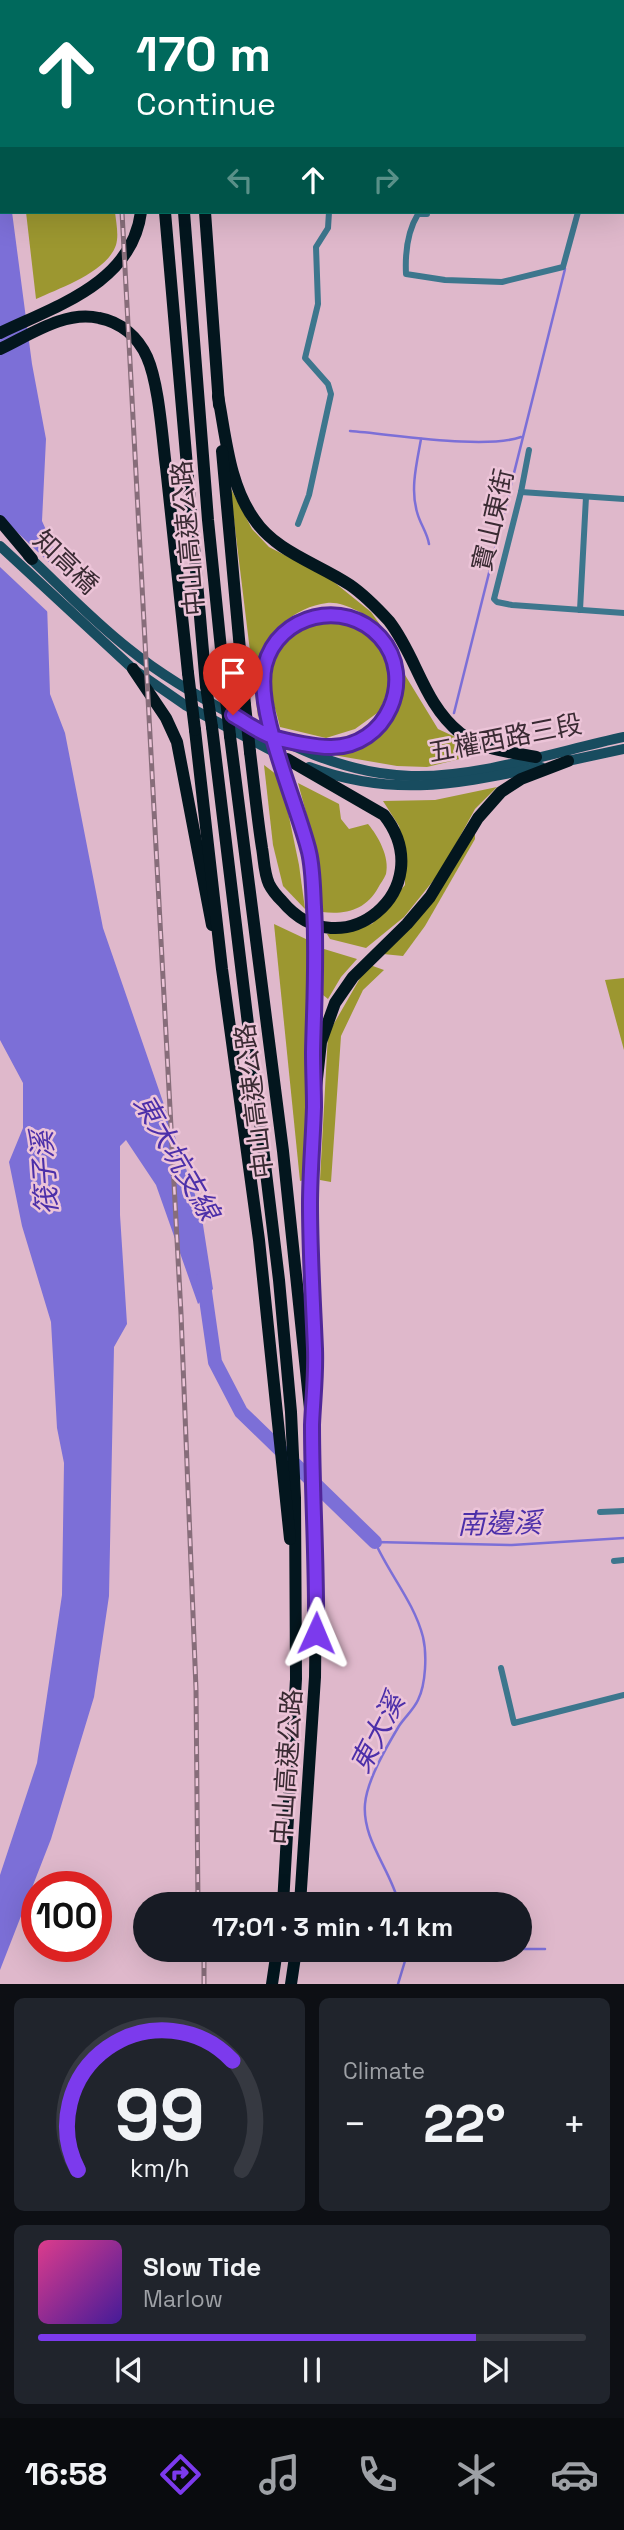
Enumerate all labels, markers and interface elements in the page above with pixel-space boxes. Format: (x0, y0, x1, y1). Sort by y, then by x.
text: 170 m (136, 23, 271, 85)
icon: ahead (21, 28, 112, 119)
text: Continue (136, 84, 276, 124)
icon: left (221, 161, 259, 199)
icon: ahead (294, 161, 332, 199)
icon: right (367, 161, 405, 199)
street label: 中山高速公路 (164, 459, 212, 617)
street label: 寶山東街 (465, 466, 521, 574)
street label: 知高橋 (26, 523, 106, 601)
pin (203, 643, 263, 715)
icon: arrive (214, 654, 252, 692)
street label: 五權西路三段 (425, 706, 585, 770)
street label: 中山高速公路 (228, 1022, 280, 1180)
water label: 東大坑支線 (126, 1087, 229, 1229)
water label: 筏子溪 (23, 1126, 65, 1216)
water label: 南邊溪 (457, 1504, 545, 1542)
position arrow (279, 1596, 353, 1670)
water label: 東大溪 (342, 1684, 414, 1779)
street label: 中山高速公路 (265, 1688, 309, 1846)
speed limit sign: 100 (21, 1871, 112, 1962)
text: 17:01 · 3 min · 1.1 km (212, 1910, 453, 1944)
text: Climate (343, 2056, 425, 2086)
text: 99 (115, 2069, 204, 2162)
text: 22° (423, 2091, 506, 2157)
text: − (343, 2100, 367, 2148)
text: + (562, 2100, 586, 2148)
text: km/h (130, 2152, 189, 2184)
text: Slow Tide (143, 2250, 261, 2284)
text: Marlow (143, 2284, 223, 2314)
icon: previous (110, 2351, 148, 2389)
icon: pause (293, 2351, 331, 2389)
icon: next (476, 2351, 514, 2389)
icon: directions (156, 2450, 205, 2499)
icon: music (255, 2450, 304, 2499)
icon: phone (353, 2450, 402, 2499)
icon: climate (452, 2450, 501, 2499)
icon: car (550, 2450, 599, 2499)
text: 16:58 (25, 2454, 107, 2494)

